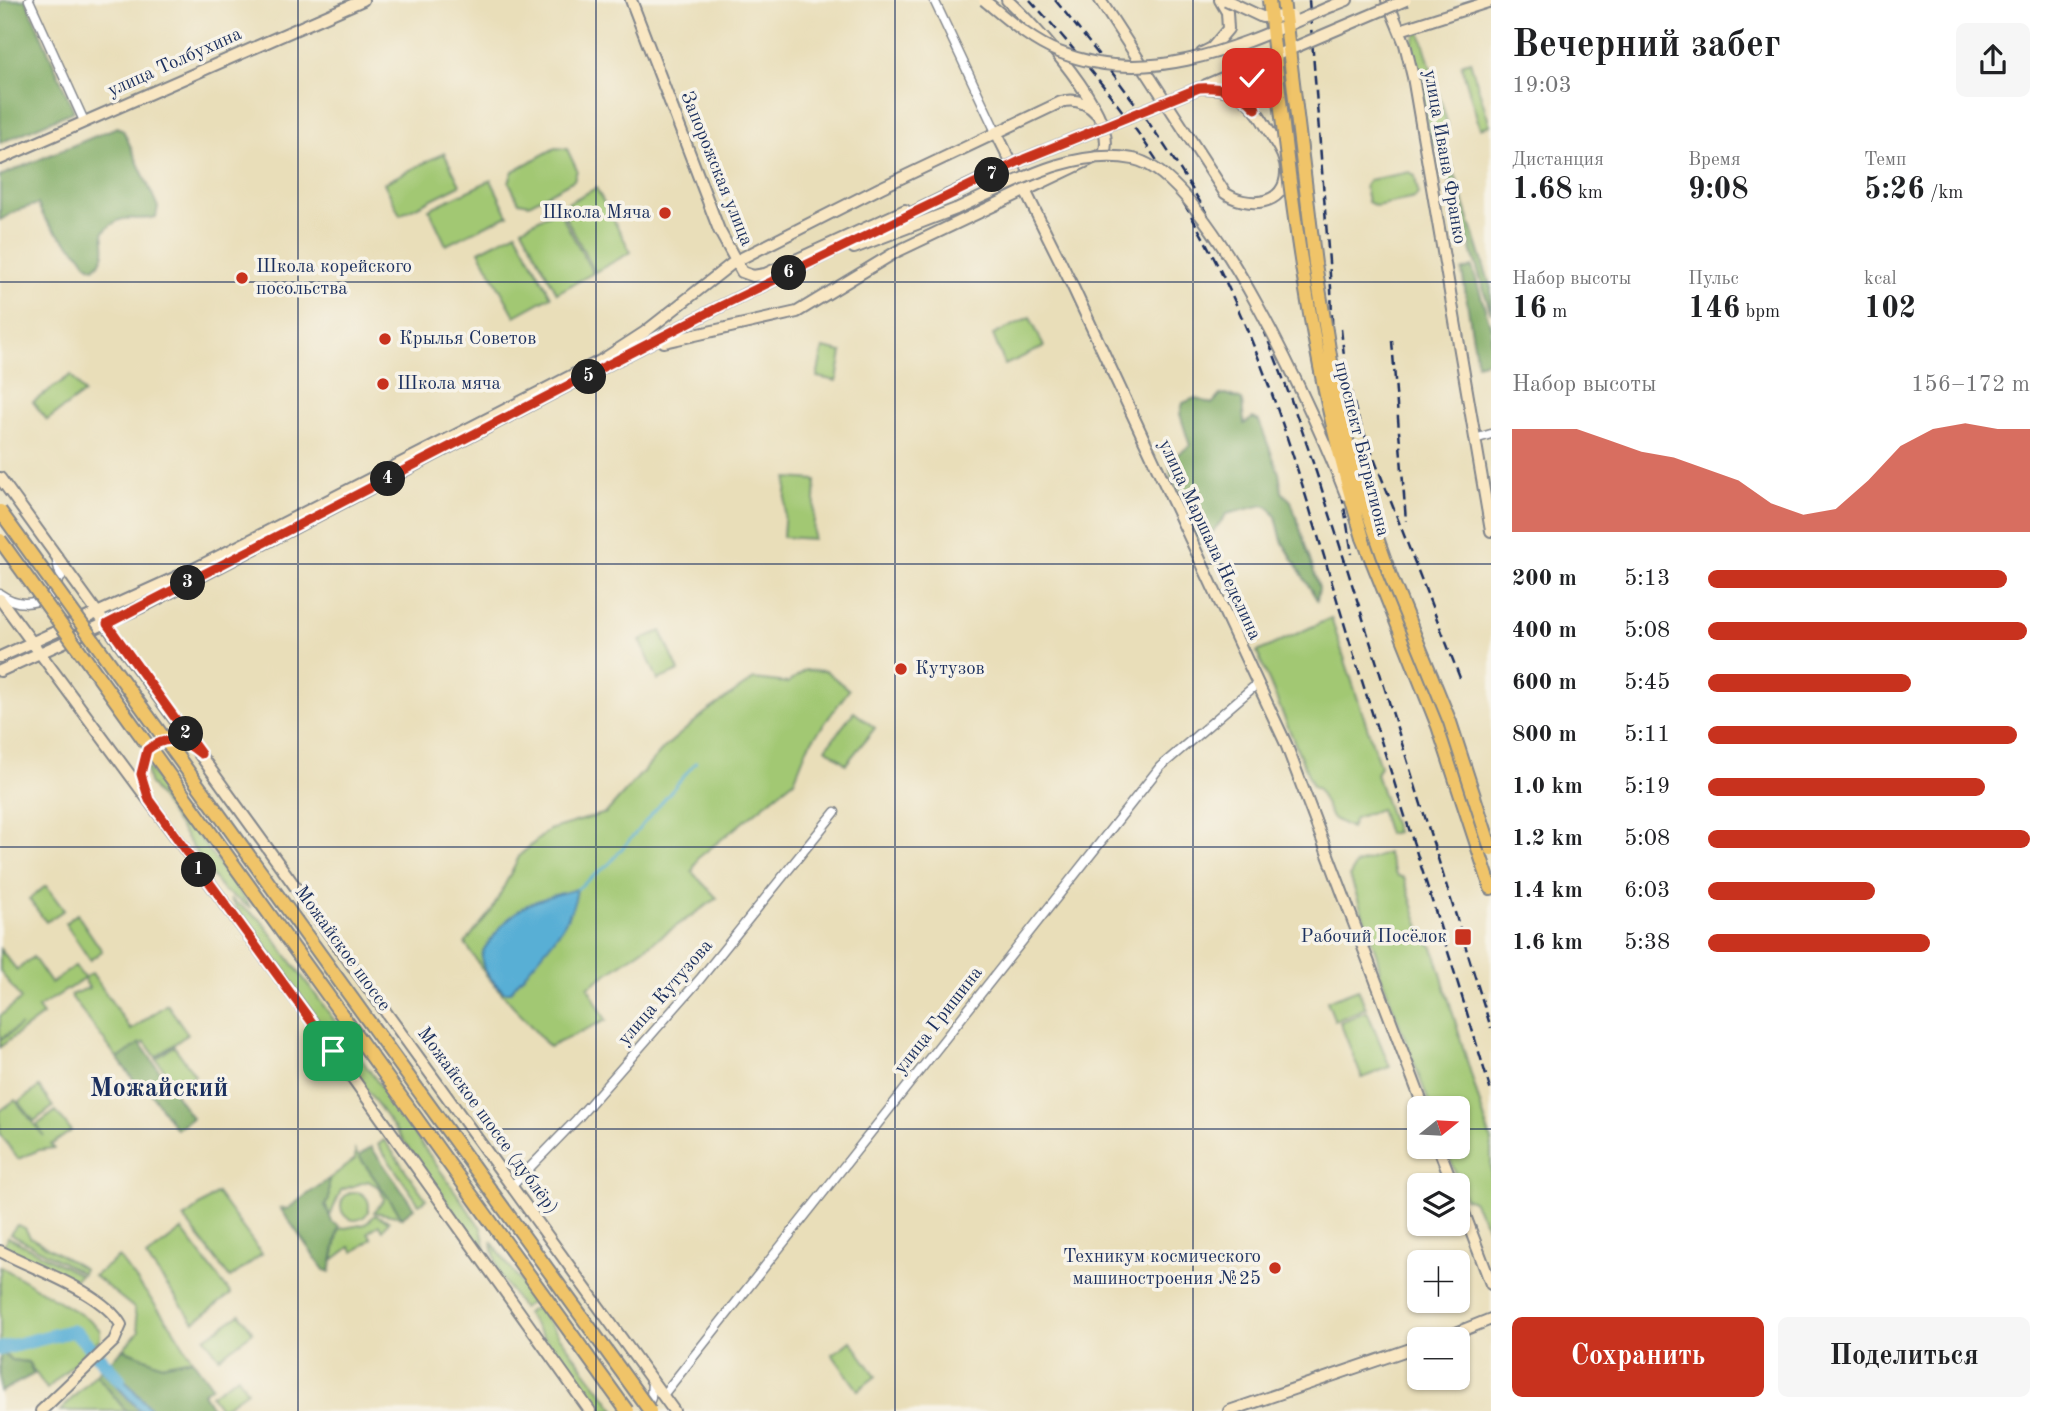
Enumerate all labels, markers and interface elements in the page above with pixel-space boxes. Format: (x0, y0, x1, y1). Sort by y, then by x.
button: share (1956, 23, 2030, 97)
street label: улица Толбухина (105, 25, 245, 101)
text: Вечерний забег (1512, 27, 1781, 65)
pin (1222, 48, 1282, 108)
icon: check (1233, 59, 1271, 97)
street label: улица Ивана Франко (1419, 68, 1469, 246)
text: 19:03 (1512, 74, 1572, 97)
street label: Запорожская улица (676, 89, 756, 250)
text: Дистанция (1512, 151, 1604, 170)
text: Время (1688, 151, 1741, 170)
text: Темп (1864, 151, 1906, 170)
pin: 7 (974, 158, 1010, 192)
text: 7 (986, 165, 997, 184)
text: 1.68 (1512, 175, 1573, 205)
text: 9:08 (1688, 175, 1749, 205)
text: 5:26 (1864, 175, 1925, 205)
text: km (1573, 184, 1603, 203)
text: /km (1925, 184, 1963, 203)
place label: Школа Мяча (542, 204, 652, 223)
marker: Школа Мяча (657, 205, 673, 221)
pin: 6 (772, 256, 806, 290)
place label: Школа корейского посольства (256, 258, 412, 299)
text: 6 (783, 263, 794, 282)
marker: Школа корейского посольства (234, 270, 250, 286)
text: Набор высоты (1512, 270, 1631, 289)
text: Пульс (1688, 270, 1739, 289)
text: kcal (1864, 270, 1897, 289)
text: 16 (1512, 294, 1547, 324)
text: 146 (1688, 294, 1740, 324)
text: 102 (1864, 294, 1916, 324)
text: m (1547, 303, 1567, 322)
text: bpm (1740, 303, 1780, 322)
place label: Крылья Советов (399, 330, 536, 349)
marker: Крылья Советов (377, 331, 393, 347)
pin: 5 (572, 360, 606, 394)
street label: проспект Багратиона (1330, 360, 1392, 539)
text: 5 (583, 367, 594, 386)
text: Набор высоты (1512, 373, 1656, 396)
text: 156–172 m (1911, 373, 2030, 396)
place label: Школа мяча (397, 375, 502, 394)
marker: Школа мяча (375, 376, 391, 392)
street label: улица Маршала Неделина (1154, 437, 1264, 644)
pin: 4 (370, 462, 406, 496)
text: 4 (382, 469, 393, 488)
pin: 3 (170, 566, 206, 600)
text: 200 m (1512, 567, 1577, 590)
text: 5:13 (1624, 567, 1670, 590)
text: 3 (182, 573, 193, 592)
text: 400 m (1512, 619, 1577, 642)
text: 5:08 (1624, 619, 1670, 642)
place label: Кутузов (915, 660, 985, 679)
marker: Кутузов (893, 661, 909, 677)
text: 600 m (1512, 671, 1577, 694)
text: 5:45 (1624, 671, 1670, 694)
pin: 2 (168, 716, 204, 752)
text: 800 m (1512, 723, 1577, 746)
text: 5:11 (1624, 723, 1670, 746)
text: 2 (180, 724, 191, 743)
text: 1.0 km (1512, 775, 1583, 798)
text: 5:19 (1624, 775, 1670, 798)
text: 1.2 km (1512, 827, 1583, 850)
text: 5:08 (1624, 827, 1670, 850)
pin: 1 (182, 852, 216, 888)
text: 1 (193, 860, 204, 879)
text: 1.4 km (1512, 879, 1583, 902)
text: 6:03 (1624, 879, 1670, 902)
street label: Можайское шоссе (290, 883, 394, 1015)
marker: Рабочий Посёлок (1453, 927, 1473, 947)
place label: Рабочий Посёлок (1301, 928, 1447, 947)
text: 1.6 km (1512, 931, 1583, 954)
text: 5:38 (1624, 931, 1670, 954)
street label: улица Кутузова (615, 936, 717, 1049)
street label: улица Гришина (891, 963, 987, 1078)
pin (303, 1021, 363, 1081)
street label: Можайское шоссе (дублёр) (413, 1024, 562, 1218)
icon: arrive (314, 1032, 352, 1070)
district label: Можайский (90, 1076, 228, 1102)
north arrow (1407, 1096, 1470, 1158)
map controls (1407, 1096, 1470, 1390)
button: layers (1407, 1173, 1470, 1236)
place label: Техникум космического машиностроения №25 (1063, 1248, 1261, 1289)
button: + (1407, 1250, 1470, 1313)
marker: Техникум космического машиностроения №25 (1267, 1260, 1283, 1276)
button: Сохранить (1512, 1317, 1764, 1397)
button: Поделиться (1778, 1317, 2030, 1397)
button: − (1407, 1327, 1470, 1390)

